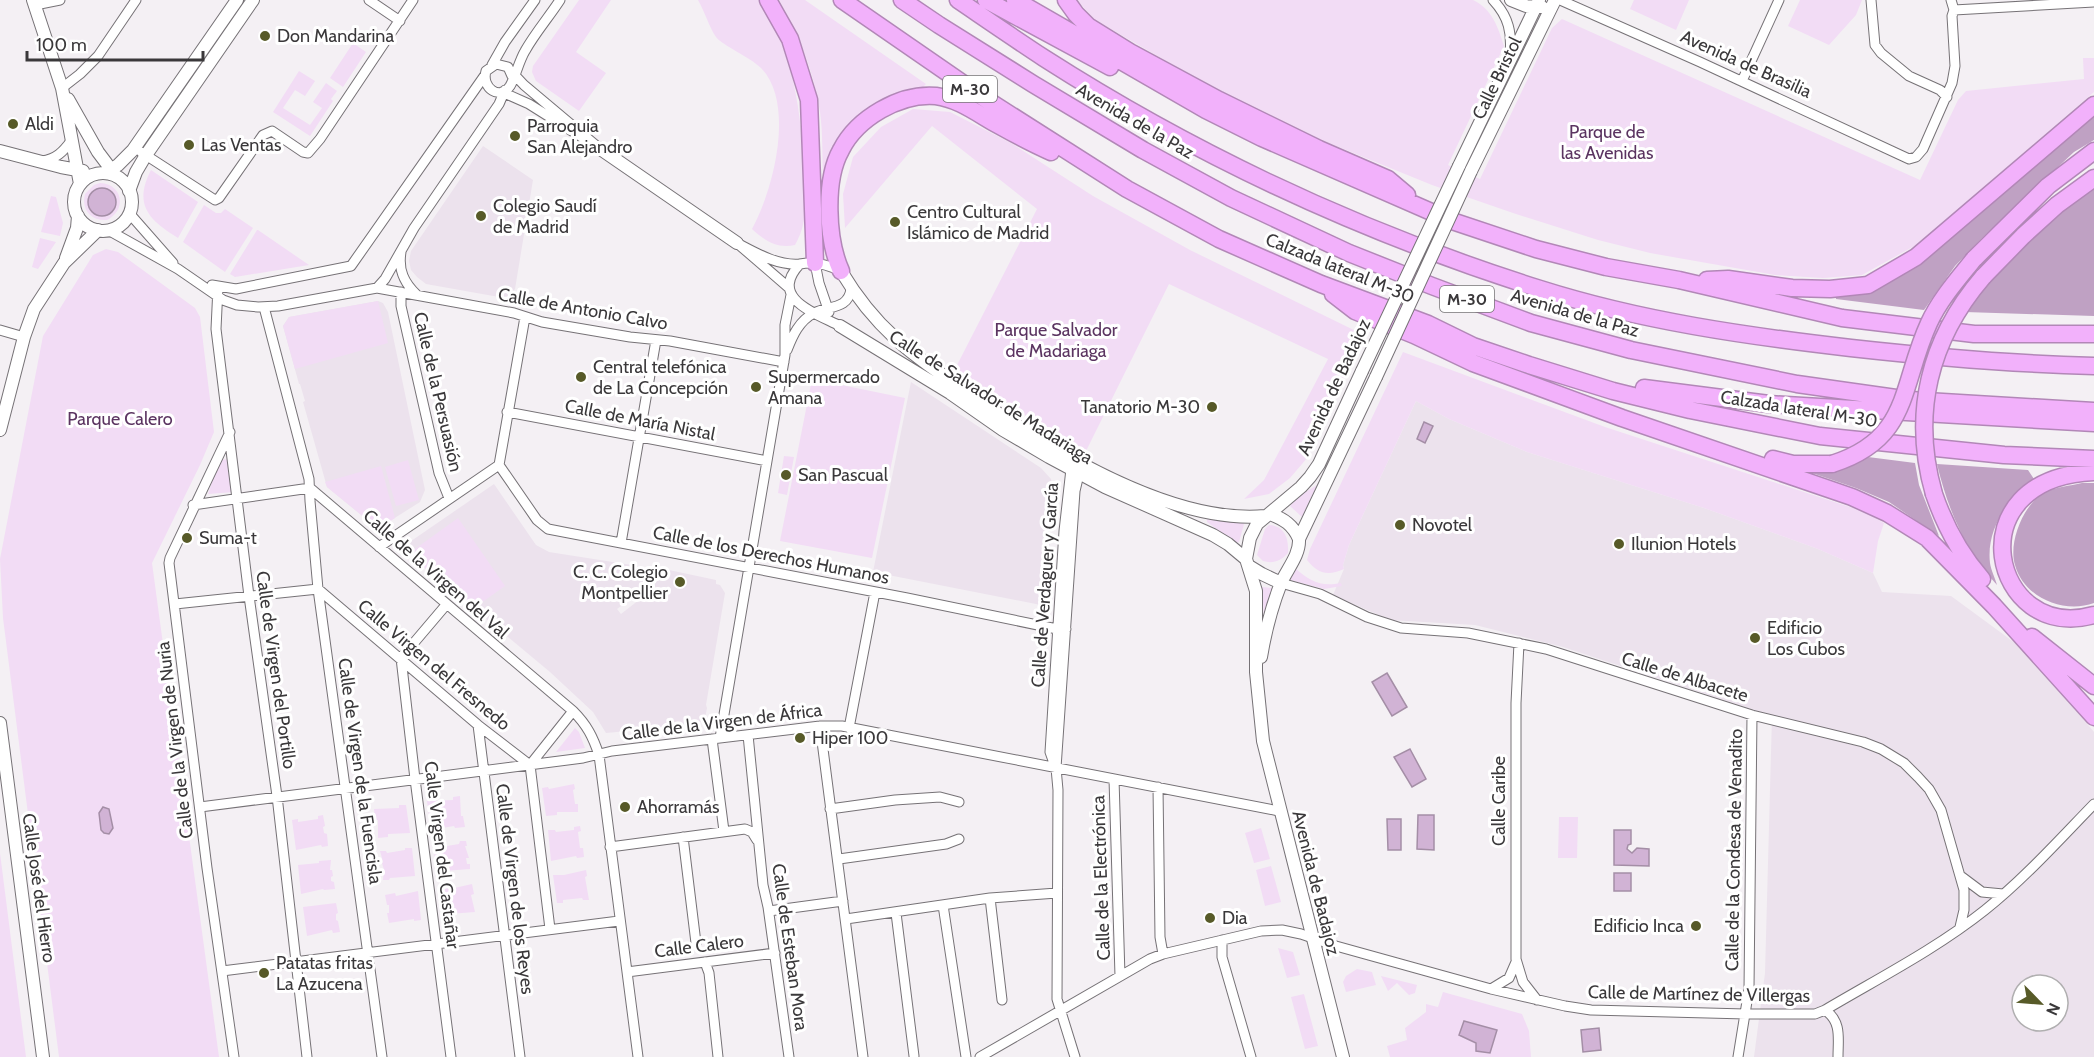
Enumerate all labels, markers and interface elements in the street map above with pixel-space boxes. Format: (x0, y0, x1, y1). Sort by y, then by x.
scale bar (27, 24, 202, 62)
place label: Don Mandarina (277, 25, 394, 47)
street label: Avenida de Brasilia (1677, 25, 1815, 103)
marker: Don Mandarina (258, 29, 272, 43)
street label: Calle Bristol (1468, 32, 1527, 123)
text: 100 m (36, 34, 87, 56)
road number: M-30 (943, 76, 997, 102)
street label: Avenida de la Paz (1072, 78, 1198, 164)
place label: Aldi (25, 113, 54, 135)
place label: Parroquia San Alejandro (527, 115, 633, 158)
marker: Aldi (6, 117, 20, 131)
park label: Parque de las Avenidas (1561, 121, 1653, 164)
marker: Parroquia San Alejandro (508, 129, 522, 143)
place label: Las Ventas (201, 134, 281, 156)
marker: Las Ventas (182, 138, 196, 152)
place label: Colegio Saudí de Madrid (493, 195, 597, 238)
place label: Centro Cultural Islámico de Madrid (907, 201, 1049, 244)
marker: Colegio Saudí de Madrid (474, 209, 488, 223)
marker: Centro Cultural Islámico de Madrid (888, 215, 902, 229)
street label: Calzada lateral M-30 (1262, 228, 1418, 308)
street label: Calle de Antonio Calvo (496, 283, 670, 335)
street label: Avenida de la Paz (1508, 284, 1642, 342)
road number: M-30 (1440, 286, 1494, 312)
street label: Calle de la Persuasión (409, 310, 467, 474)
street label: Avenida de Badajoz (1293, 315, 1376, 459)
park label: Parque Salvador de Madariaga (994, 319, 1118, 362)
street label: Calle de Salvador de Madariaga (885, 325, 1097, 469)
place label: Central telefónica de La Concepción (593, 356, 728, 399)
place label: Supermercado Amana (768, 366, 880, 409)
marker: Central telefónica de La Concepción (574, 370, 588, 384)
marker: Supermercado Amana (749, 380, 763, 394)
street label: Calzada lateral M-30 (1719, 386, 1879, 432)
street label: Calle de María Nistal (563, 395, 718, 446)
place label: Tanatorio M-30 (1081, 396, 1200, 418)
marker: Tanatorio M-30 (1205, 400, 1219, 414)
park label: Parque Calero (67, 408, 173, 430)
place label: San Pascual (798, 464, 889, 486)
marker: San Pascual (779, 468, 793, 482)
street label: Calle de Verdaguer y García (1027, 482, 1063, 688)
street label: Calle de la Virgen del Val (359, 505, 514, 644)
place label: Novotel (1412, 514, 1473, 536)
marker: Novotel (1393, 518, 1407, 532)
street label: Calle de los Derechos Humanos (651, 521, 891, 589)
place label: Suma-t (199, 527, 257, 549)
marker: Suma-t (180, 531, 194, 545)
place label: Ilunion Hotels (1631, 533, 1736, 555)
marker: Ilunion Hotels (1612, 537, 1626, 551)
place label: C. C. Colegio Montpellier (573, 561, 668, 604)
street label: Calle de Virgen del Portillo (251, 570, 301, 770)
marker: C. C. Colegio Montpellier (673, 575, 687, 589)
street label: Calle Virgen del Fresnedo (353, 595, 515, 735)
place label: Edificio Los Cubos (1767, 617, 1845, 660)
marker: Edificio Los Cubos (1748, 631, 1762, 645)
street label: Calle de la Virgen de Nuria (152, 640, 198, 840)
street label: Calle de Albacete (1619, 647, 1751, 707)
street label: Calle de Virgen de la Fuencisla (333, 657, 387, 886)
street label: Calle de la Virgen de África (621, 699, 824, 745)
place label: Hiper 100 (812, 727, 888, 749)
street label: Calle de la Condesa de Venadito (1721, 728, 1747, 971)
marker: Hiper 100 (793, 731, 807, 745)
street label: Calle Caribe (1488, 756, 1510, 846)
street label: Calle Virgen del Castañar (420, 760, 464, 950)
street label: Calle de Virgen de los Reyes (491, 782, 539, 996)
street label: Calle de la Electrónica (1087, 795, 1115, 961)
place label: Ahorramás (637, 796, 720, 818)
marker: Ahorramás (618, 800, 632, 814)
street label: Avenida de Badajoz (1287, 808, 1345, 958)
street label: Calle José del Hierro (18, 812, 60, 964)
street label: Calle de Esteban Mora (767, 862, 813, 1032)
place label: Dia (1222, 907, 1248, 929)
marker: Dia (1203, 911, 1217, 925)
place label: Edificio Inca (1593, 915, 1684, 937)
marker: Edificio Inca (1689, 919, 1703, 933)
street label: Calle Calero (653, 930, 745, 962)
place label: Patatas fritas La Azucena (276, 952, 373, 995)
marker: Patatas fritas La Azucena (257, 966, 271, 980)
north arrow (2010, 973, 2070, 1033)
street label: Calle de Martínez de Villergas (1588, 981, 1810, 1007)
text: N (2042, 1000, 2064, 1018)

